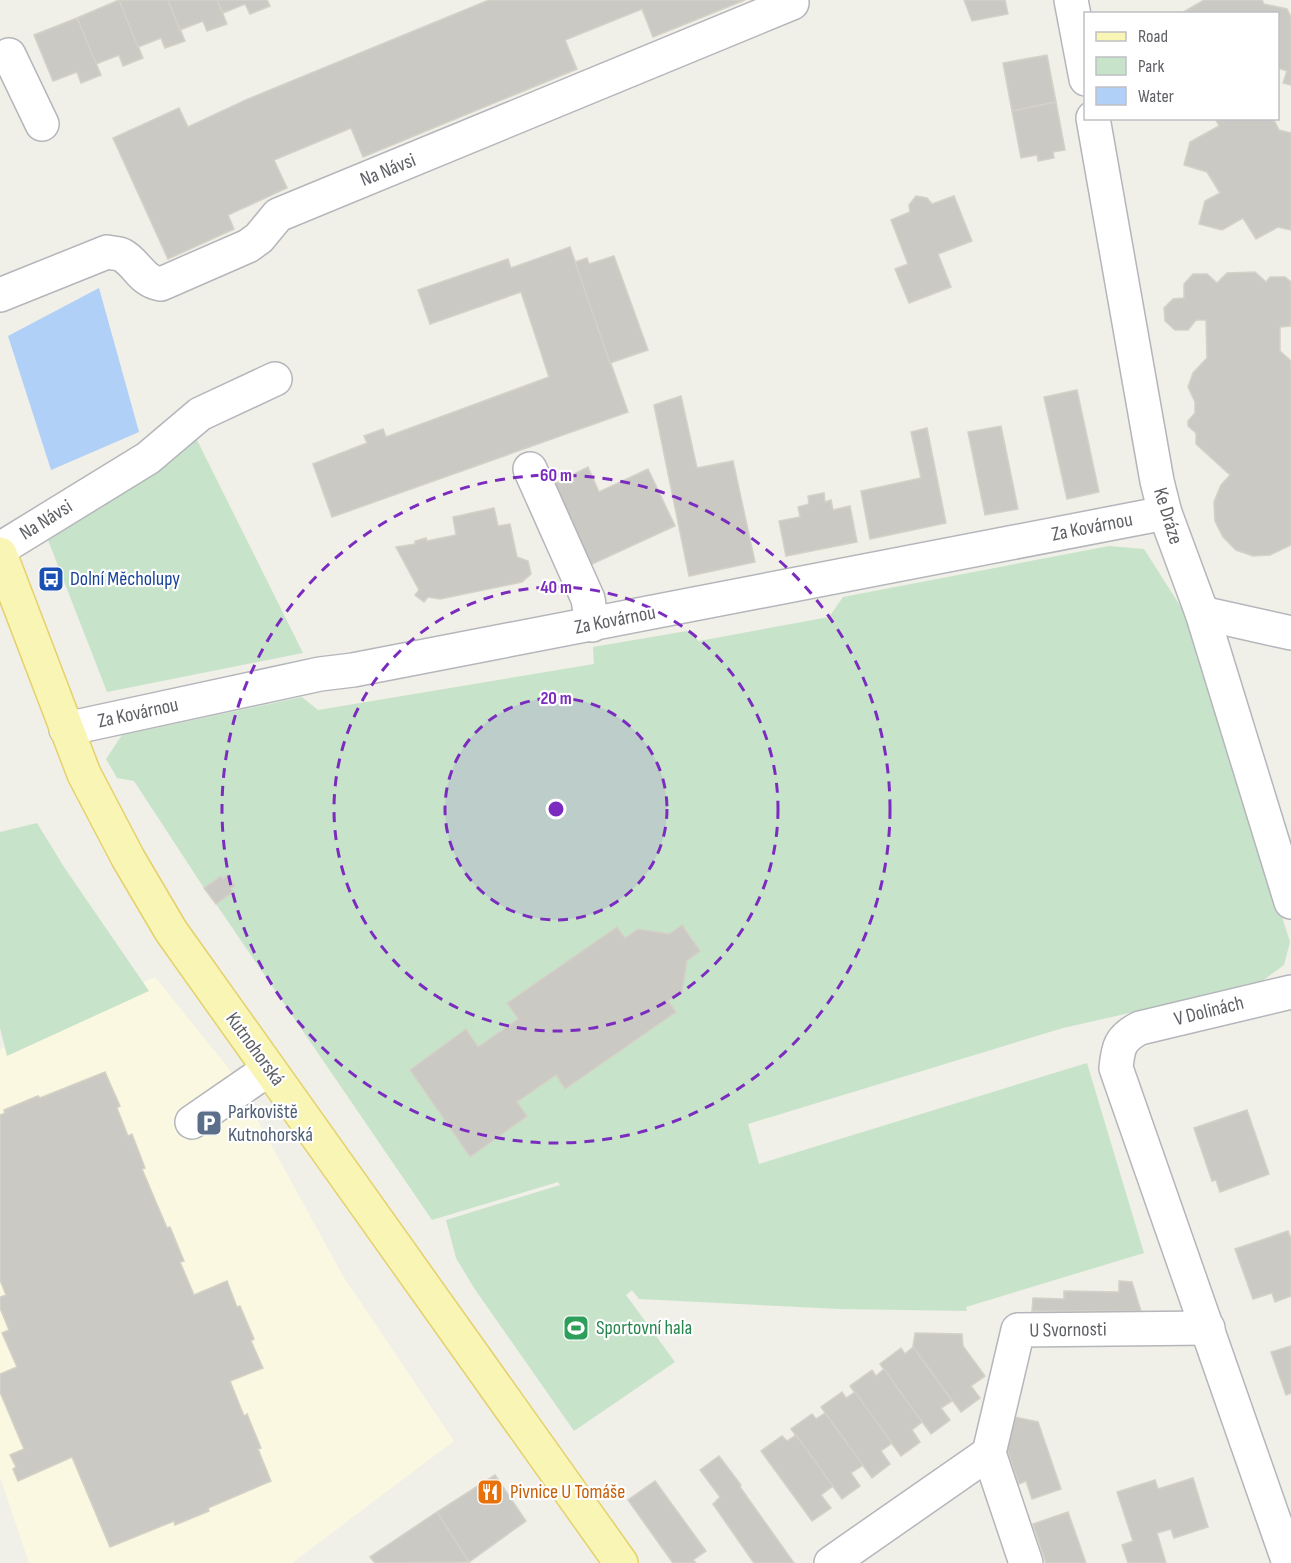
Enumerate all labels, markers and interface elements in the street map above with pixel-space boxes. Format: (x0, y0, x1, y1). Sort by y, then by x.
legend (1084, 12, 1279, 120)
text: Road (1138, 26, 1168, 47)
text: Park (1138, 56, 1164, 77)
text: Water (1138, 86, 1174, 107)
street label: Na Návsi (357, 148, 419, 192)
text: 60 m (540, 465, 572, 486)
street label: Ke Dráze (1148, 485, 1188, 547)
street label: Na Návsi (15, 495, 77, 545)
street label: Za Kovárnou (1050, 507, 1134, 547)
bus stop icon: Dolní Měcholupy (36, 564, 66, 594)
place label: Dolní Měcholupy (70, 567, 180, 591)
text: 40 m (540, 577, 572, 598)
street label: Za Kovárnou (573, 600, 657, 640)
text: 20 m (540, 688, 572, 709)
street label: Za Kovárnou (95, 693, 181, 733)
centre of rings (546, 799, 566, 819)
street label: V Dolinách (1172, 991, 1246, 1031)
street label: Kutnohorská (220, 1008, 290, 1090)
place label: Parkoviště Kutnohorská (228, 1100, 313, 1147)
parking icon: Parkoviště Kutnohorská (194, 1108, 224, 1138)
sports icon: Sportovní hala (561, 1313, 591, 1343)
place label: Sportovní hala (596, 1316, 692, 1340)
street label: U Svornosti (1029, 1317, 1107, 1343)
restaurant icon: Pivnice U Tomáše (475, 1477, 505, 1507)
place label: Pivnice U Tomáše (510, 1480, 625, 1504)

